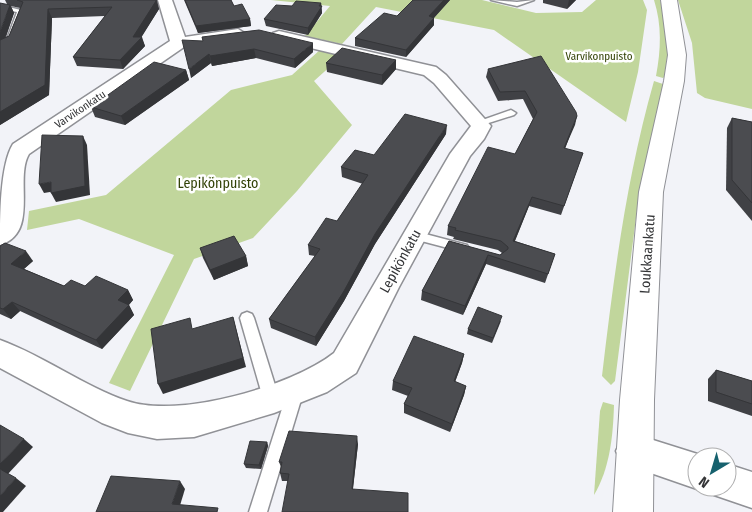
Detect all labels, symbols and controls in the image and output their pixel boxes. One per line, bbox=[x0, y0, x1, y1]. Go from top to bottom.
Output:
park label: Varvikonpuisto bbox=[566, 50, 633, 63]
street label: Varvikonkatu bbox=[52, 88, 108, 131]
park label: Lepikönpuisto bbox=[178, 175, 258, 192]
street label: Loukkaankatu bbox=[636, 214, 659, 294]
street label: Lepikönkatu bbox=[376, 227, 425, 296]
north arrow bbox=[687, 447, 737, 497]
text: N bbox=[696, 473, 713, 491]

